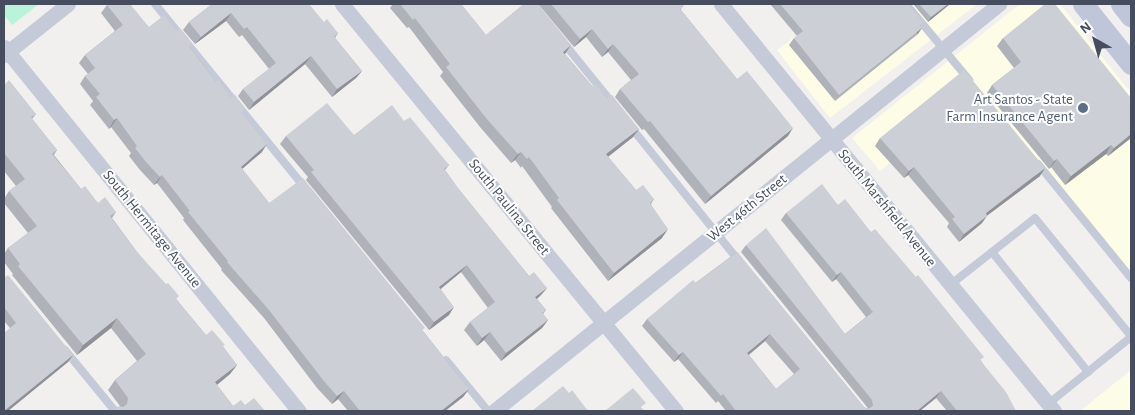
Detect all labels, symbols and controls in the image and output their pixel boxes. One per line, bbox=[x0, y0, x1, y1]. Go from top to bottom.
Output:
north arrow bbox=[1070, 15, 1120, 65]
text: N bbox=[1078, 20, 1094, 37]
place label: Art Santos - State Farm Insurance Agent bbox=[946, 90, 1073, 125]
marker: Art Santos - State Farm Insurance Agent bbox=[1077, 102, 1089, 114]
street label: South Marshfield Avenue bbox=[834, 145, 940, 271]
street label: South Paulina Street bbox=[465, 155, 553, 259]
street label: South Hermitage Avenue bbox=[99, 166, 205, 292]
street label: West 46th Street bbox=[704, 170, 790, 246]

